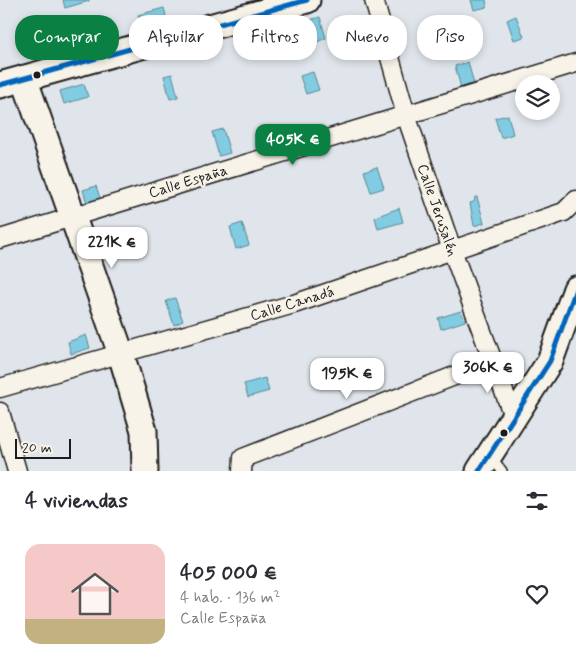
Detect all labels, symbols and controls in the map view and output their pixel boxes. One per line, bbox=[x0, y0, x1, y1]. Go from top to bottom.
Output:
chip: Comprar bbox=[15, 15, 119, 60]
chip: Alquilar bbox=[129, 15, 223, 60]
chip: Filtros bbox=[233, 15, 317, 60]
chip: Nuevo bbox=[327, 15, 407, 60]
chip: Piso bbox=[417, 15, 483, 60]
unlabelled marker bbox=[32, 70, 42, 80]
map controls bbox=[515, 75, 560, 120]
button: layers bbox=[515, 75, 560, 120]
pin: 405K € bbox=[252, 124, 334, 166]
text: 405K € bbox=[266, 129, 320, 150]
street label: Calle España bbox=[146, 160, 230, 203]
street label: Calle Jerusalén bbox=[412, 161, 462, 259]
pin: 221K € bbox=[71, 226, 153, 269]
text: 221K € bbox=[88, 232, 136, 253]
street label: Calle Canadá bbox=[248, 282, 337, 326]
pin: 306K € bbox=[447, 352, 529, 394]
text: 306K € bbox=[463, 357, 513, 378]
pin: 195K € bbox=[306, 358, 388, 400]
text: 195K € bbox=[321, 363, 373, 384]
unlabelled marker bbox=[499, 428, 509, 438]
scale bar bbox=[15, 436, 71, 459]
text: 20 m bbox=[22, 439, 52, 457]
text: 4 viviendas bbox=[25, 487, 128, 515]
icon: filters bbox=[523, 487, 551, 515]
text: 405 000 € bbox=[180, 559, 277, 587]
icon: home bbox=[65, 564, 125, 624]
icon: heart bbox=[523, 580, 551, 608]
text: 4 hab. · 136 m² bbox=[180, 587, 280, 608]
text: Calle España bbox=[180, 608, 267, 629]

